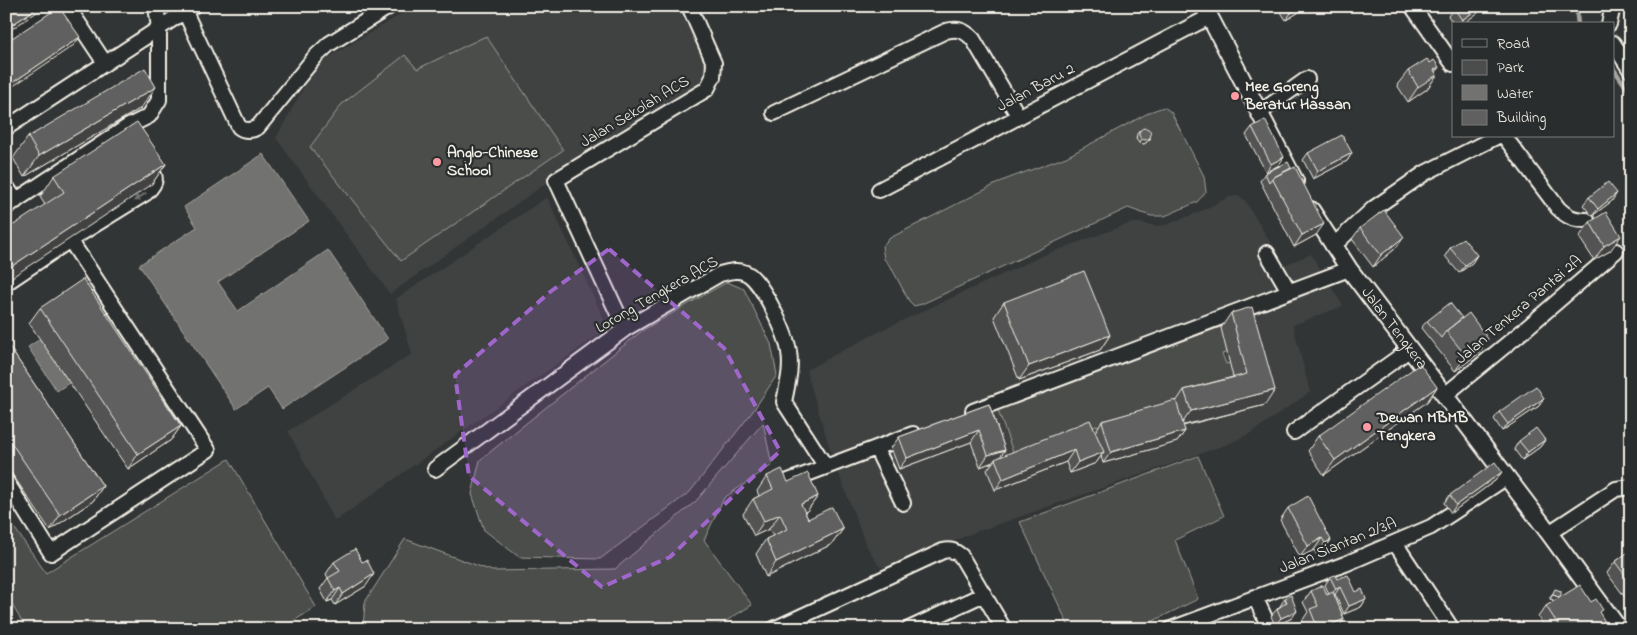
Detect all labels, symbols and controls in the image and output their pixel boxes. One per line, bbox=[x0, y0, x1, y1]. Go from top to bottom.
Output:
legend bbox=[1452, 22, 1614, 138]
text: Road bbox=[1497, 33, 1530, 55]
street label: Jalan Baru 2 bbox=[993, 57, 1079, 119]
text: Park bbox=[1497, 57, 1525, 79]
street label: Jalan Sekolah ACS bbox=[576, 70, 694, 154]
place label: Mee Goreng Beratur Hassan bbox=[1244, 75, 1351, 117]
text: Water bbox=[1497, 83, 1533, 105]
marker: Mee Goreng Beratur Hassan bbox=[1229, 90, 1241, 102]
text: Building bbox=[1496, 107, 1546, 130]
place label: Anglo-Chinese School bbox=[447, 141, 539, 183]
marker: Anglo-Chinese School bbox=[431, 156, 443, 168]
one-way arrow bbox=[133, 192, 147, 201]
street label: Lorong Tengkera ACS bbox=[591, 250, 723, 340]
street label: Jalan Tenkera Pantai 2A bbox=[1450, 250, 1588, 370]
street label: Jalan Tengkera bbox=[1355, 282, 1433, 375]
place label: Dewan MBMB Tengkera bbox=[1376, 406, 1468, 449]
marker: Dewan MBMB Tengkera bbox=[1361, 421, 1373, 433]
street label: Jalan Siantan 2/3A bbox=[1276, 511, 1400, 580]

